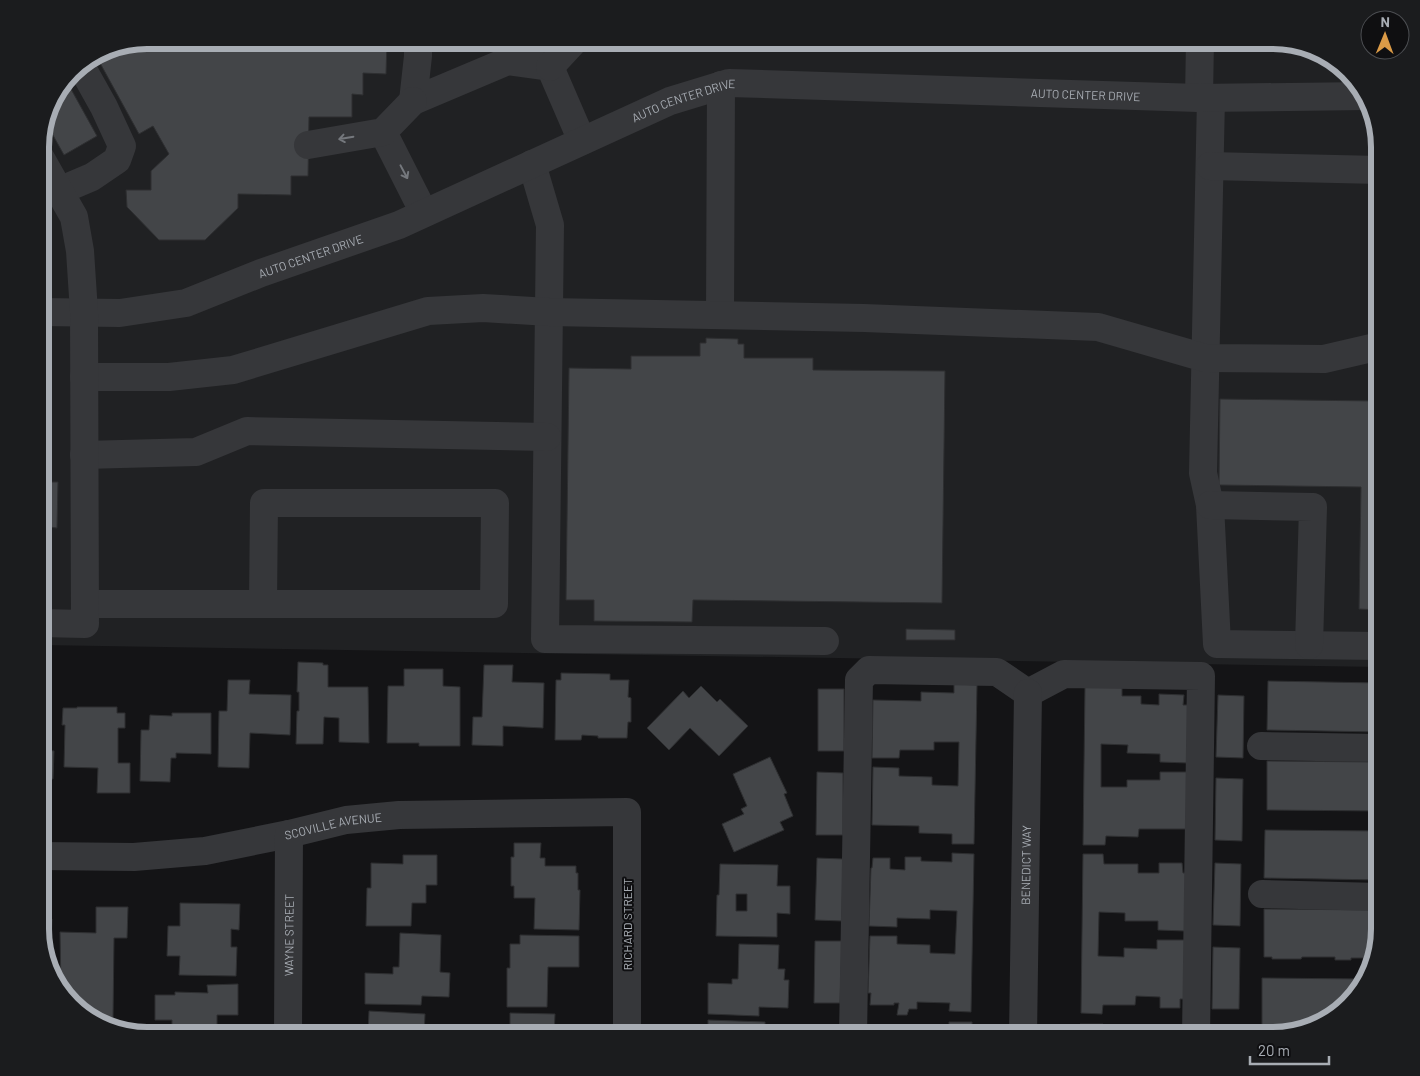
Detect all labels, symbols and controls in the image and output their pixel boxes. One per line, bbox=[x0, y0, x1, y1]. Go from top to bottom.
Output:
north arrow bbox=[1360, 10, 1410, 60]
text: N bbox=[1380, 13, 1390, 30]
street label: AUTO CENTER DRIVE bbox=[629, 76, 736, 125]
street label: AUTO CENTER DRIVE bbox=[1030, 86, 1141, 103]
one-way arrow bbox=[338, 134, 354, 144]
one-way arrow bbox=[400, 164, 409, 179]
street label: AUTO CENTER DRIVE bbox=[256, 231, 365, 280]
street label: SCOVILLE AVENUE bbox=[283, 810, 382, 842]
street label: BENEDICT WAY bbox=[1018, 825, 1033, 905]
street label: RICHARD STREET bbox=[620, 878, 634, 970]
street label: WAYNE STREET bbox=[281, 894, 296, 976]
scale bar bbox=[1250, 1034, 1329, 1066]
text: 20 m bbox=[1258, 1041, 1290, 1059]

